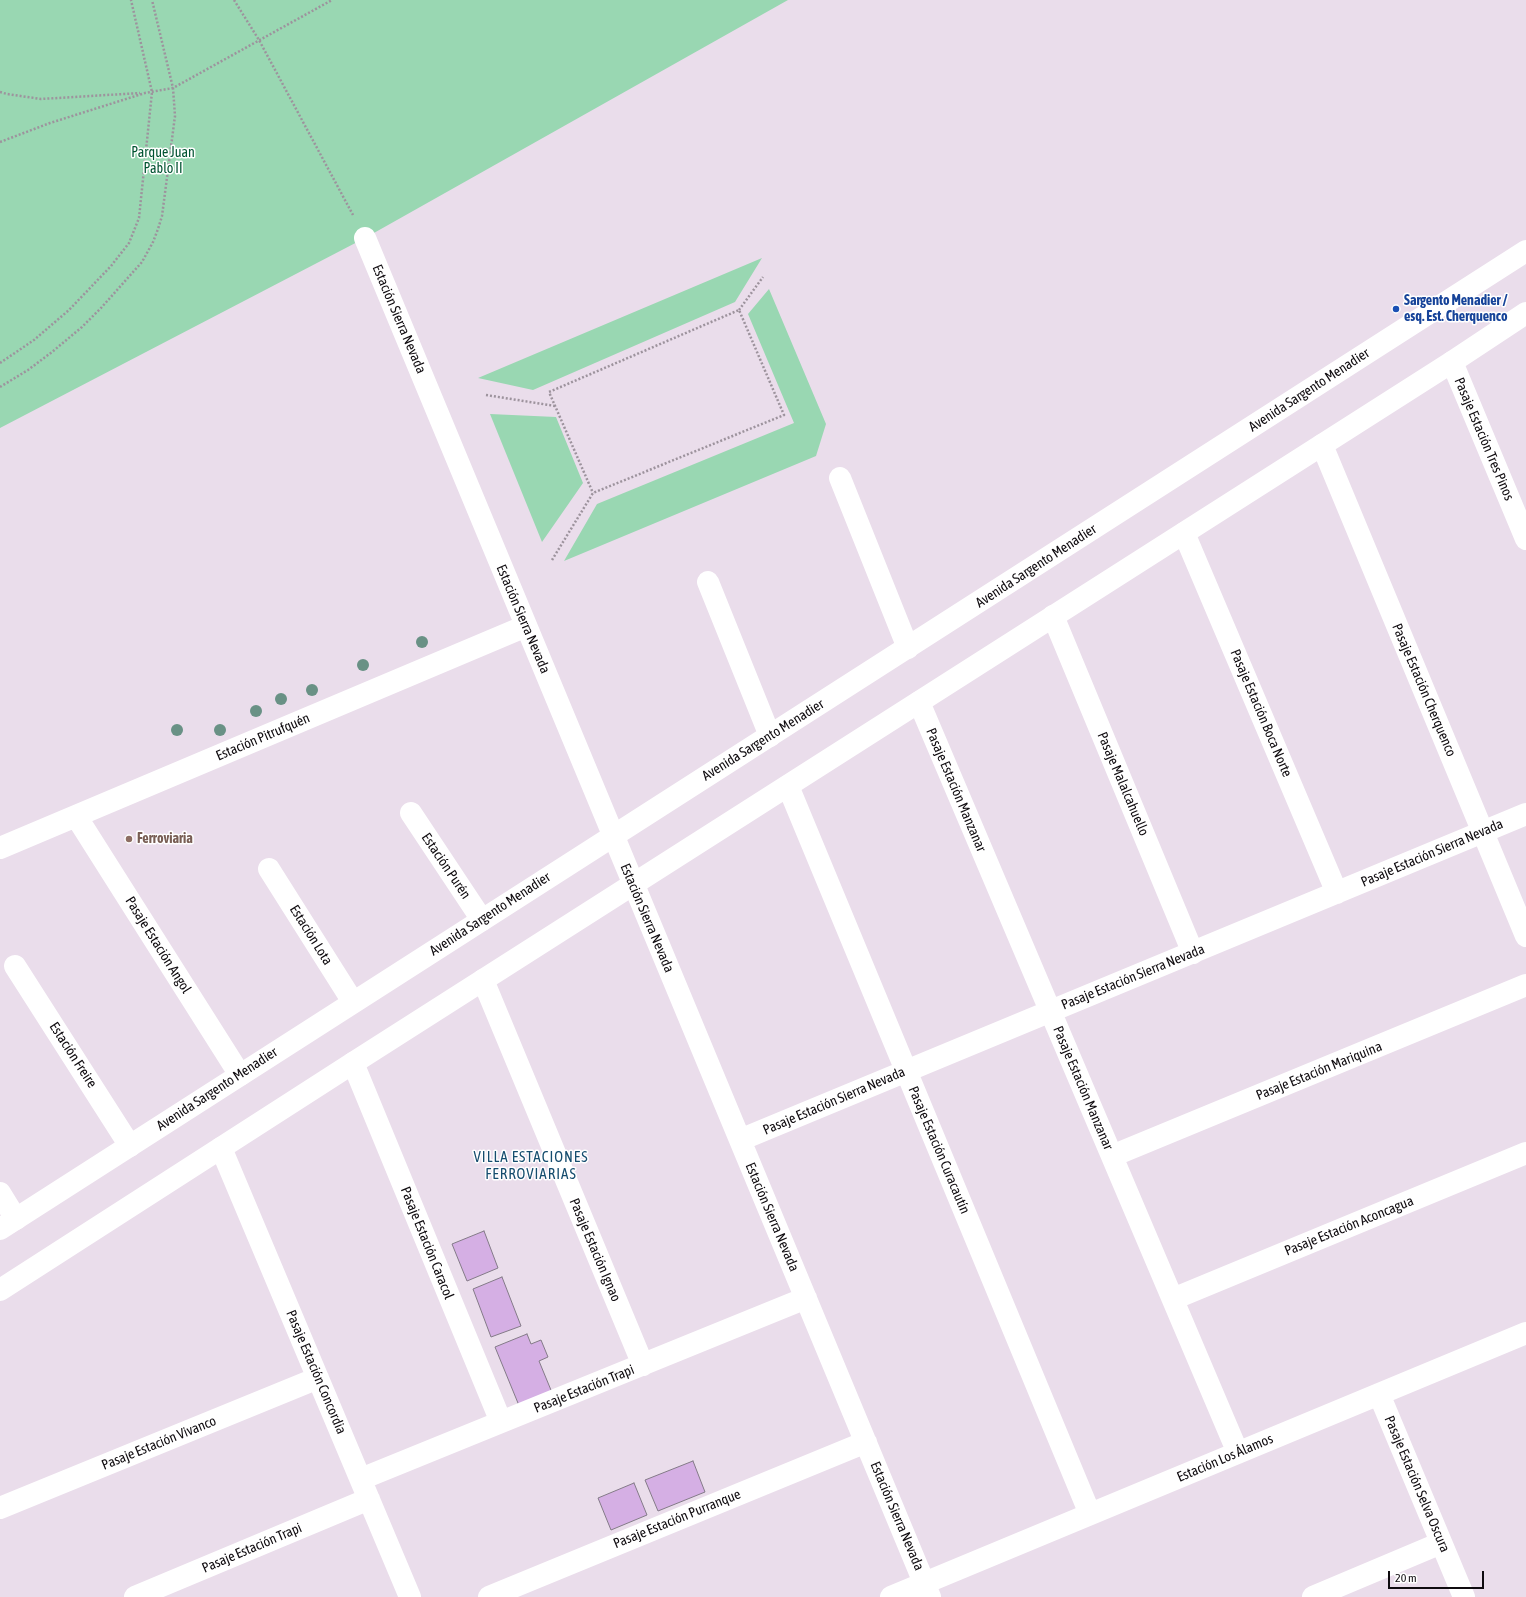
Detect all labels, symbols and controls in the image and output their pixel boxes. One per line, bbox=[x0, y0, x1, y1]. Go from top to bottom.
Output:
park label: Parque Juan Pablo II bbox=[131, 145, 195, 178]
street label: Estación Sierra Nevada bbox=[368, 262, 430, 376]
place label: Sargento Menadier / esq. Est. Cherquenco bbox=[1404, 293, 1508, 326]
marker: Sargento Menadier / esq. Est. Cherquenco bbox=[1391, 304, 1401, 314]
street label: Avenida Sargento Menadier bbox=[1245, 345, 1373, 435]
street label: Pasaje Estación Tres Pinos bbox=[1450, 375, 1518, 503]
street label: Avenida Sargento Menadier bbox=[972, 521, 1100, 611]
street label: Estación Sierra Nevada bbox=[492, 562, 554, 676]
street label: Pasaje Estación Cherquenco bbox=[1388, 621, 1460, 759]
street label: Pasaje Estación Boca Norte bbox=[1226, 647, 1296, 779]
street label: Avenida Sargento Menadier bbox=[699, 696, 827, 784]
street label: Estación Pitrufquén bbox=[214, 710, 312, 764]
street label: Pasaje Estación Manzanar bbox=[922, 726, 990, 854]
street label: Pasaje Malalcahuello bbox=[1094, 730, 1152, 838]
street label: Pasaje Estación Sierra Nevada bbox=[1358, 815, 1506, 891]
street label: Estación Purén bbox=[418, 830, 474, 902]
place label: Ferroviaria bbox=[137, 831, 193, 847]
marker: Ferroviaria bbox=[124, 834, 134, 844]
street label: Estación Sierra Nevada bbox=[616, 861, 678, 975]
street label: Avenida Sargento Menadier bbox=[426, 869, 554, 959]
street label: Pasaje Estación Angol bbox=[122, 894, 194, 996]
street label: Estación Lota bbox=[286, 902, 336, 968]
street label: Pasaje Estación Sierra Nevada bbox=[1059, 941, 1207, 1013]
street label: Estación Freire bbox=[46, 1019, 100, 1091]
street label: Pasaje Estación Manzanar bbox=[1049, 1024, 1117, 1152]
street label: Pasaje Estación Mariquina bbox=[1254, 1038, 1384, 1104]
street label: Avenida Sargento Menadier bbox=[153, 1044, 281, 1134]
street label: Pasaje Estación Sierra Nevada bbox=[760, 1063, 908, 1139]
street label: Pasaje Estación Curacautín bbox=[904, 1084, 974, 1216]
district label: VILLA ESTACIONES FERROVIARIAS bbox=[473, 1148, 589, 1183]
street label: Estación Sierra Nevada bbox=[741, 1160, 803, 1274]
street label: Pasaje Estación Caracol bbox=[397, 1184, 457, 1302]
street label: Pasaje Estación Aconcagua bbox=[1282, 1192, 1416, 1260]
street label: Pasaje Estación Ignao bbox=[566, 1196, 624, 1304]
street label: Pasaje Estación Concordia bbox=[282, 1307, 350, 1437]
street label: Pasaje Estación Trapi bbox=[531, 1361, 637, 1417]
street label: Pasaje Estación Vivanco bbox=[99, 1412, 219, 1474]
street label: Pasaje Estación Selva Oscura bbox=[1381, 1413, 1453, 1555]
street label: Estación Los Álamos bbox=[1174, 1430, 1276, 1486]
street label: Estación Sierra Nevada bbox=[866, 1459, 928, 1573]
street label: Pasaje Estación Purranque bbox=[611, 1486, 743, 1552]
street label: Pasaje Estación Trapi bbox=[200, 1519, 304, 1577]
scale bar bbox=[1390, 1563, 1486, 1589]
text: 20 m bbox=[1395, 1571, 1417, 1585]

